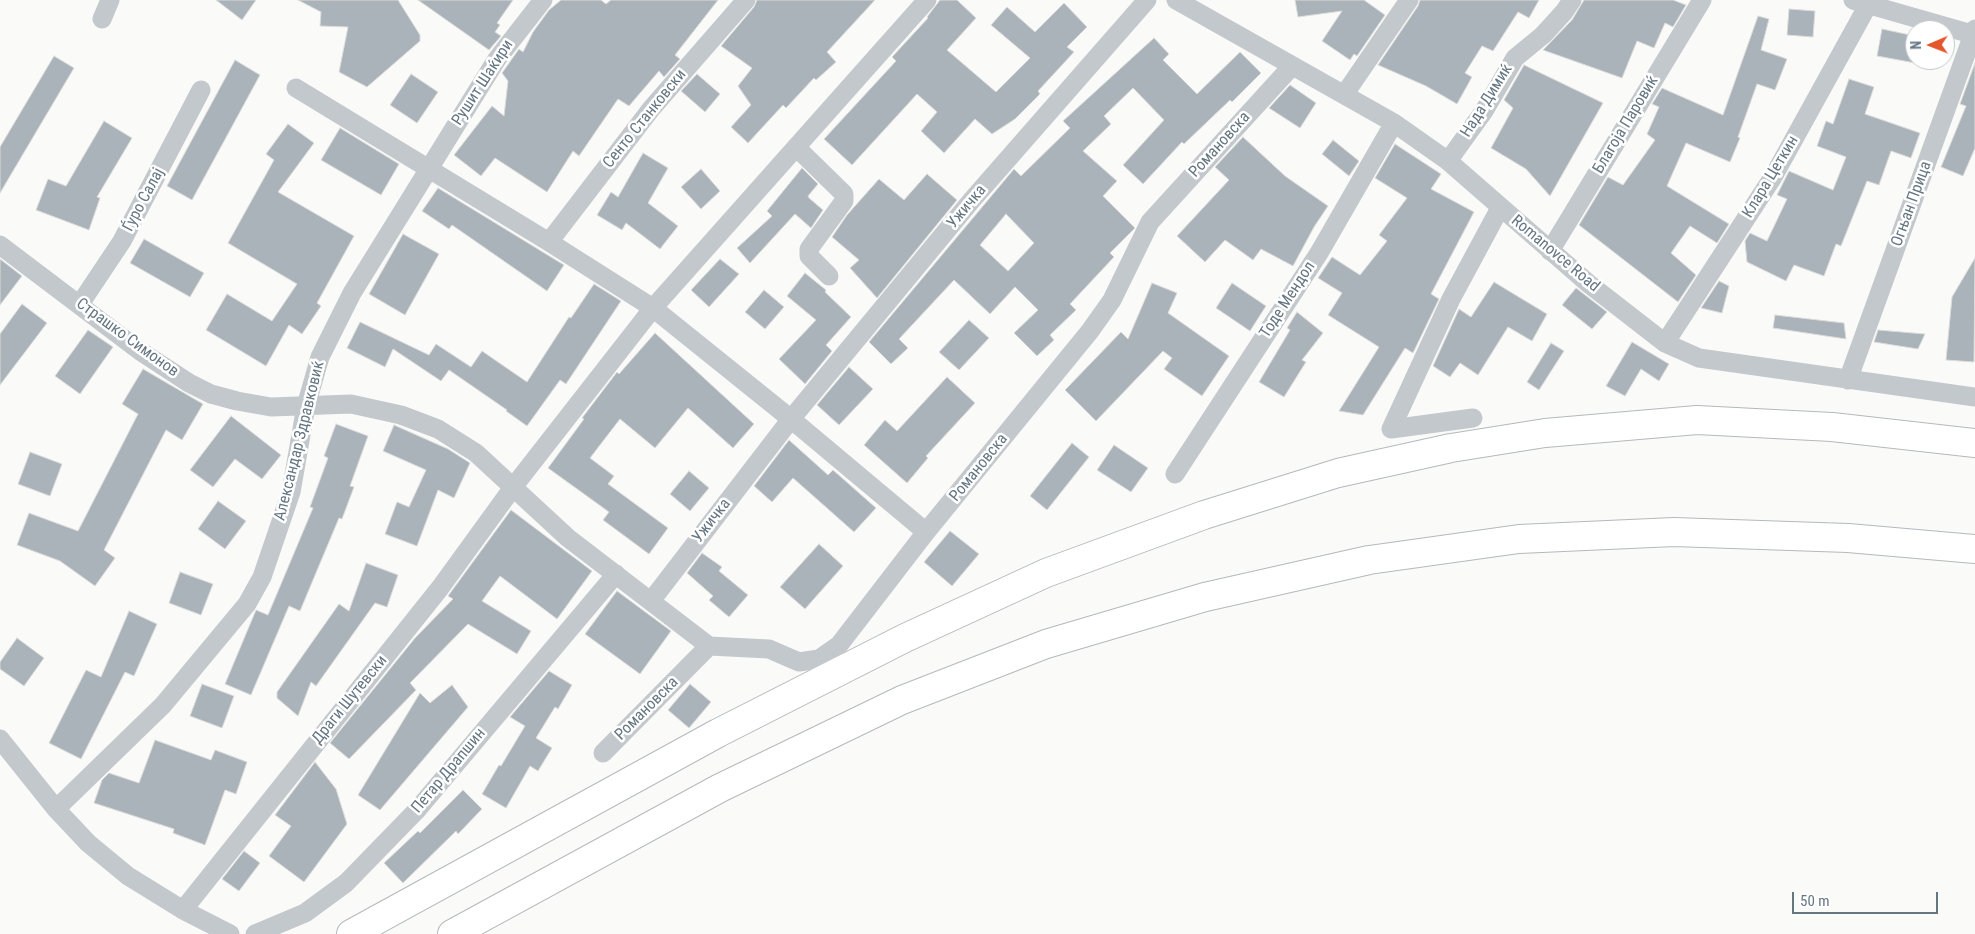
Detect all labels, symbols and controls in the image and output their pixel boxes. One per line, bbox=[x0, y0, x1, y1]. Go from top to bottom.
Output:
north arrow bbox=[1905, 20, 1955, 70]
street label: Рушит Шаќири bbox=[448, 37, 518, 129]
text: N bbox=[1908, 41, 1924, 50]
street label: Нада Димиќ bbox=[1457, 61, 1517, 141]
street label: Сенто Станковски bbox=[599, 66, 691, 172]
street label: Благоја Паровиќ bbox=[1589, 73, 1663, 177]
street label: Романовска bbox=[1186, 108, 1254, 182]
street label: Клара Цеткин bbox=[1739, 132, 1803, 222]
street label: Огњан Прица bbox=[1888, 159, 1936, 249]
street label: Ѓуро Салај bbox=[119, 165, 169, 235]
street label: Ужичка bbox=[943, 181, 991, 233]
street label: Romanovce Road bbox=[1507, 212, 1603, 296]
street label: Тоде Мендол bbox=[1256, 258, 1320, 342]
street label: Страшко Симонов bbox=[72, 294, 182, 382]
street label: Александар Здравковиќ bbox=[271, 359, 329, 523]
street label: Романовска bbox=[946, 430, 1012, 506]
street label: Ужичка bbox=[689, 495, 735, 547]
street label: Драги Шутевски bbox=[308, 652, 392, 748]
street label: Романовска bbox=[611, 673, 683, 745]
street label: Петар Драпшин bbox=[408, 725, 490, 817]
scale bar bbox=[1795, 882, 1941, 914]
text: 50 m bbox=[1800, 892, 1830, 910]

